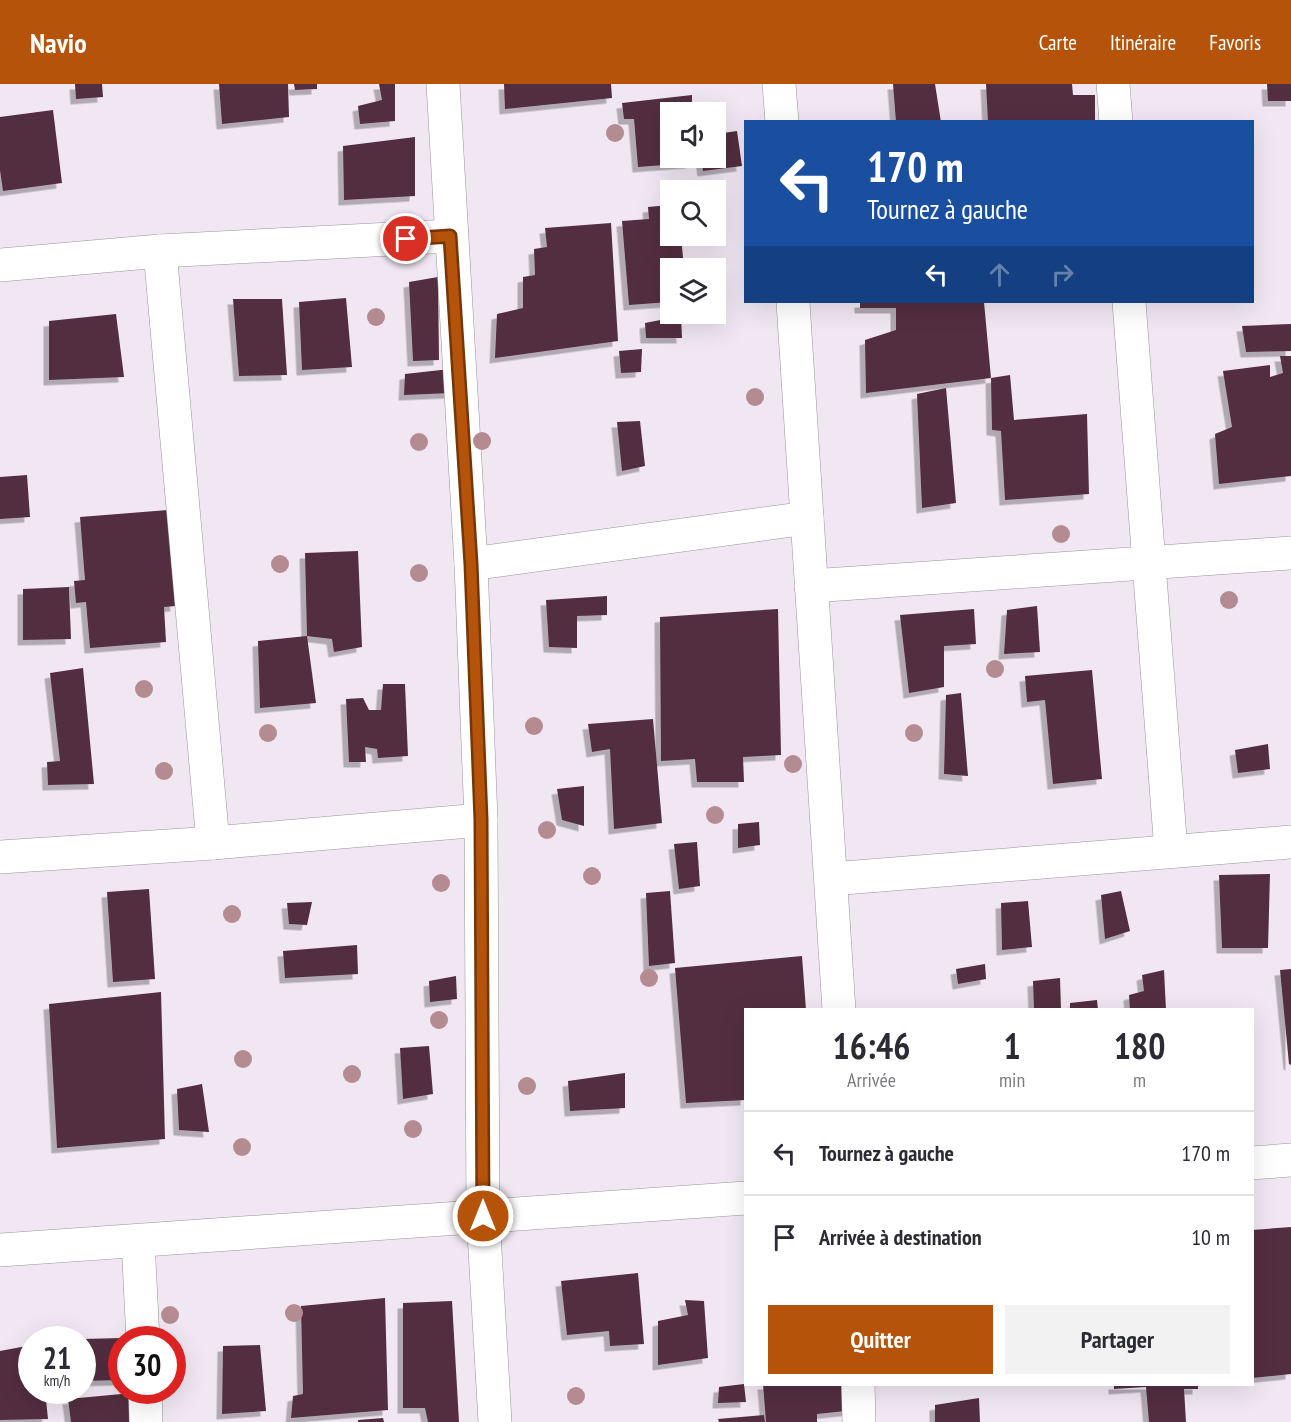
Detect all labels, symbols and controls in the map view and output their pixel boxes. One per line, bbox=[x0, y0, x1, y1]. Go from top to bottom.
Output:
text: Navio bbox=[30, 24, 87, 61]
text: Carte bbox=[1039, 29, 1077, 56]
text: Itinéraire bbox=[1110, 29, 1176, 56]
text: Favoris bbox=[1209, 29, 1261, 56]
map controls bbox=[660, 102, 726, 324]
button: sound bbox=[660, 102, 726, 168]
text: 170 m bbox=[867, 139, 964, 194]
icon: left bbox=[768, 144, 846, 222]
button: search bbox=[660, 180, 726, 246]
text: Tournez à gauche bbox=[867, 192, 1028, 226]
pin bbox=[380, 213, 431, 264]
icon: arrive bbox=[389, 222, 422, 255]
button: layers bbox=[660, 258, 726, 324]
icon: left bbox=[920, 258, 953, 291]
icon: ahead bbox=[983, 258, 1016, 291]
icon: right bbox=[1046, 258, 1079, 291]
text: 16:46 bbox=[833, 1022, 910, 1069]
text: 1 bbox=[1003, 1022, 1021, 1069]
text: 180 bbox=[1114, 1022, 1165, 1069]
text: Arrivée bbox=[847, 1067, 896, 1093]
text: min bbox=[999, 1067, 1025, 1093]
text: m bbox=[1133, 1067, 1146, 1093]
icon: left bbox=[768, 1137, 801, 1170]
text: Tournez à gauche bbox=[819, 1139, 954, 1167]
text: 170 m bbox=[1181, 1139, 1230, 1167]
position arrow bbox=[451, 1184, 515, 1248]
icon: arrive bbox=[768, 1221, 801, 1254]
text: Arrivée à destination bbox=[819, 1223, 982, 1251]
text: 10 m bbox=[1191, 1223, 1230, 1251]
button: Quitter bbox=[768, 1305, 993, 1374]
button: Partager bbox=[1005, 1305, 1230, 1374]
speed limit sign: 30 bbox=[108, 1326, 186, 1404]
text: 21 bbox=[43, 1338, 71, 1377]
text: km/h bbox=[44, 1371, 70, 1390]

